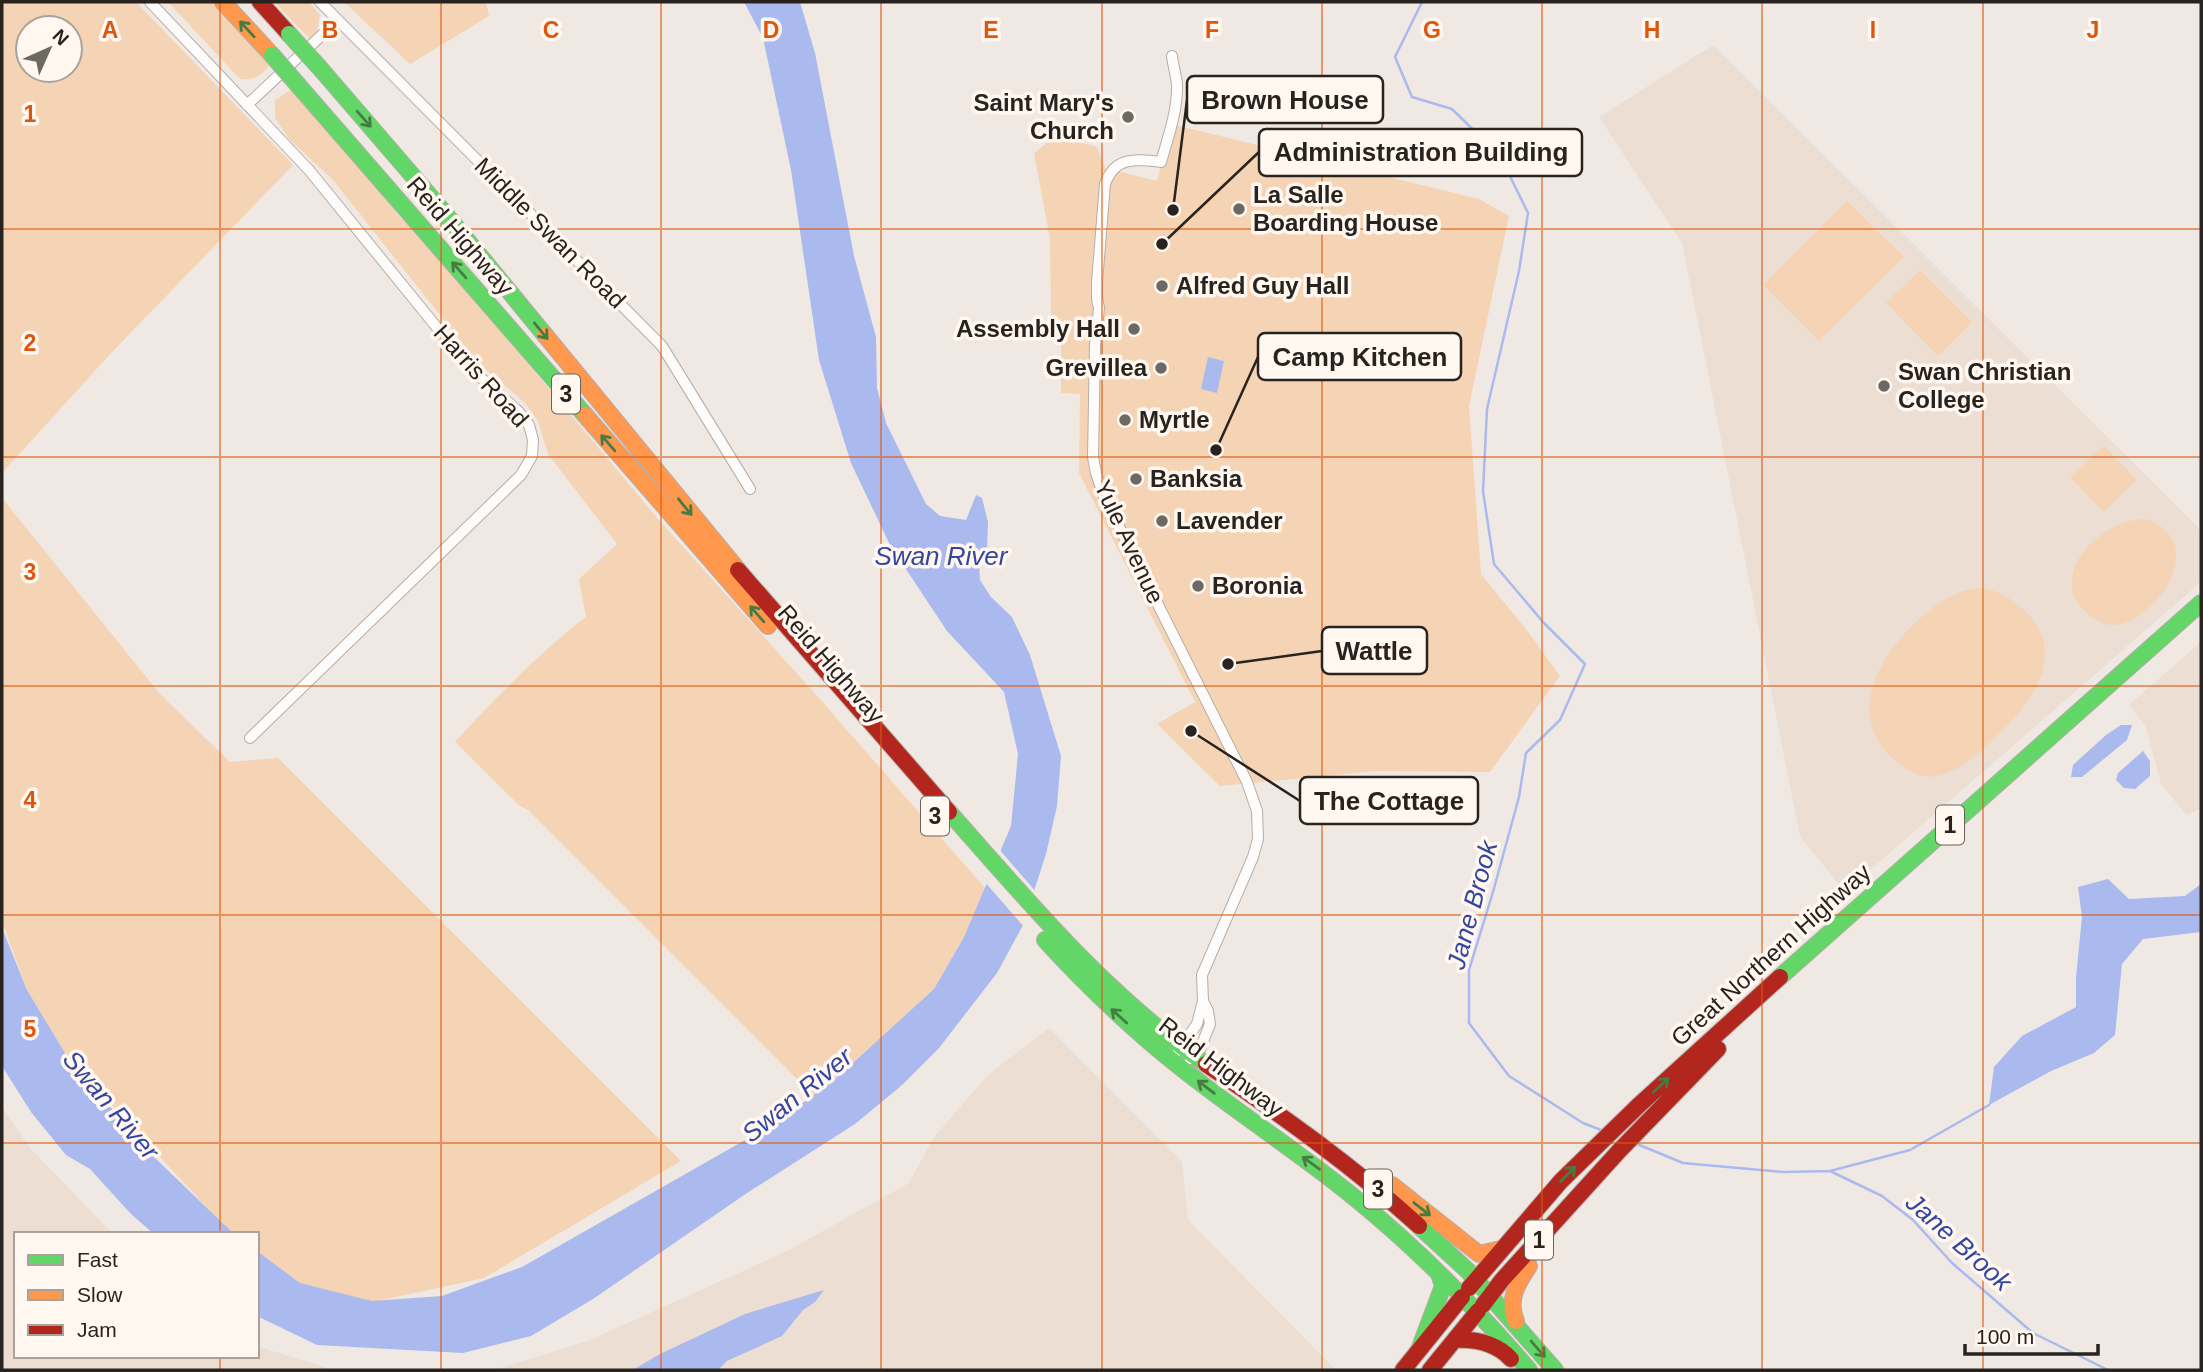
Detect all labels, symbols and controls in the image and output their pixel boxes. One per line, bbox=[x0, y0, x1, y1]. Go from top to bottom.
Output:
north arrow bbox=[14, 14, 84, 84]
text: A bbox=[102, 17, 118, 43]
text: B bbox=[322, 17, 338, 43]
text: C bbox=[543, 17, 559, 43]
text: D bbox=[763, 17, 779, 43]
text: E bbox=[983, 17, 999, 43]
text: F bbox=[1205, 17, 1219, 43]
text: G bbox=[1423, 17, 1441, 43]
text: H bbox=[1644, 17, 1660, 43]
text: I bbox=[1870, 17, 1876, 43]
text: J bbox=[2087, 17, 2099, 43]
one-way arrow bbox=[239, 21, 256, 38]
text: N bbox=[48, 25, 73, 50]
callout: Brown House bbox=[1187, 76, 1383, 123]
text: Brown House bbox=[1201, 85, 1369, 115]
place label: Saint Mary's Church bbox=[974, 89, 1114, 144]
text: 1 bbox=[24, 101, 37, 127]
one-way arrow bbox=[356, 109, 372, 127]
marker: Saint Mary's Church bbox=[1120, 109, 1136, 125]
callout: Administration Building bbox=[1259, 129, 1582, 176]
text: Administration Building bbox=[1274, 137, 1568, 167]
street label: Middle Swan Road bbox=[470, 152, 631, 313]
street label: Reid Highway bbox=[402, 171, 519, 300]
place label: La Salle Boarding House bbox=[1253, 181, 1438, 236]
marker: La Salle Boarding House bbox=[1231, 201, 1247, 217]
one-way arrow bbox=[452, 261, 468, 279]
place label: Alfred Guy Hall bbox=[1176, 272, 1349, 299]
marker: Alfred Guy Hall bbox=[1154, 278, 1170, 294]
place label: Assembly Hall bbox=[956, 315, 1120, 342]
street label: Harris Road bbox=[428, 319, 534, 432]
one-way arrow bbox=[533, 321, 549, 339]
marker: Assembly Hall bbox=[1126, 321, 1142, 337]
text: 2 bbox=[24, 330, 36, 356]
callout: Camp Kitchen bbox=[1258, 333, 1461, 380]
text: Camp Kitchen bbox=[1273, 342, 1447, 372]
place label: Grevillea bbox=[1046, 354, 1148, 381]
place label: Swan Christian College bbox=[1898, 358, 2071, 413]
marker: Grevillea bbox=[1153, 360, 1169, 376]
road number: 3 bbox=[552, 374, 580, 414]
marker: Swan Christian College bbox=[1876, 378, 1892, 394]
place label: Myrtle bbox=[1139, 406, 1210, 433]
marker: Myrtle bbox=[1117, 412, 1133, 428]
one-way arrow bbox=[600, 434, 616, 452]
place label: Banksia bbox=[1150, 465, 1243, 492]
marker: Banksia bbox=[1128, 471, 1144, 487]
street label: Yule Avenue bbox=[1089, 476, 1170, 608]
one-way arrow bbox=[677, 498, 693, 516]
place label: Lavender bbox=[1176, 507, 1283, 534]
marker: Lavender bbox=[1154, 513, 1170, 529]
water label: Swan River bbox=[875, 541, 1009, 571]
text: 3 bbox=[24, 559, 36, 585]
place label: Boronia bbox=[1212, 572, 1303, 599]
marker: Boronia bbox=[1190, 578, 1206, 594]
street label: Reid Highway bbox=[773, 599, 890, 728]
one-way arrow bbox=[749, 605, 765, 623]
callout: Wattle bbox=[1322, 627, 1427, 674]
text: Wattle bbox=[1335, 636, 1413, 666]
callout: The Cottage bbox=[1300, 777, 1478, 824]
text: The Cottage bbox=[1314, 786, 1464, 816]
text: 4 bbox=[24, 787, 37, 813]
road number: 3 bbox=[921, 796, 949, 836]
road number: 1 bbox=[1936, 806, 1964, 845]
water label: Jane Brook bbox=[1440, 836, 1504, 973]
street label: Great Northern Highway bbox=[1665, 858, 1876, 1051]
one-way arrow bbox=[1111, 1007, 1128, 1024]
street label: Reid Highway bbox=[1154, 1011, 1289, 1122]
text: 5 bbox=[24, 1016, 37, 1042]
water label: Swan River bbox=[736, 1041, 859, 1148]
water label: Swan River bbox=[57, 1044, 166, 1167]
one-way arrow bbox=[1652, 1076, 1669, 1093]
one-way arrow bbox=[1197, 1080, 1216, 1095]
one-way arrow bbox=[1302, 1156, 1321, 1170]
one-way arrow bbox=[1559, 1165, 1576, 1182]
road number: 3 bbox=[1364, 1170, 1392, 1208]
water label: Jane Brook bbox=[1899, 1186, 2019, 1298]
one-way arrow bbox=[1413, 1202, 1431, 1217]
road number: 1 bbox=[1525, 1220, 1553, 1260]
legend bbox=[14, 1232, 259, 1358]
text: Fast bbox=[77, 1248, 118, 1271]
text: Slow bbox=[77, 1283, 123, 1306]
scale bar bbox=[1965, 1312, 2098, 1356]
text: Jam bbox=[77, 1318, 117, 1341]
text: 100 m bbox=[1976, 1325, 2034, 1348]
one-way arrow bbox=[1530, 1339, 1546, 1357]

